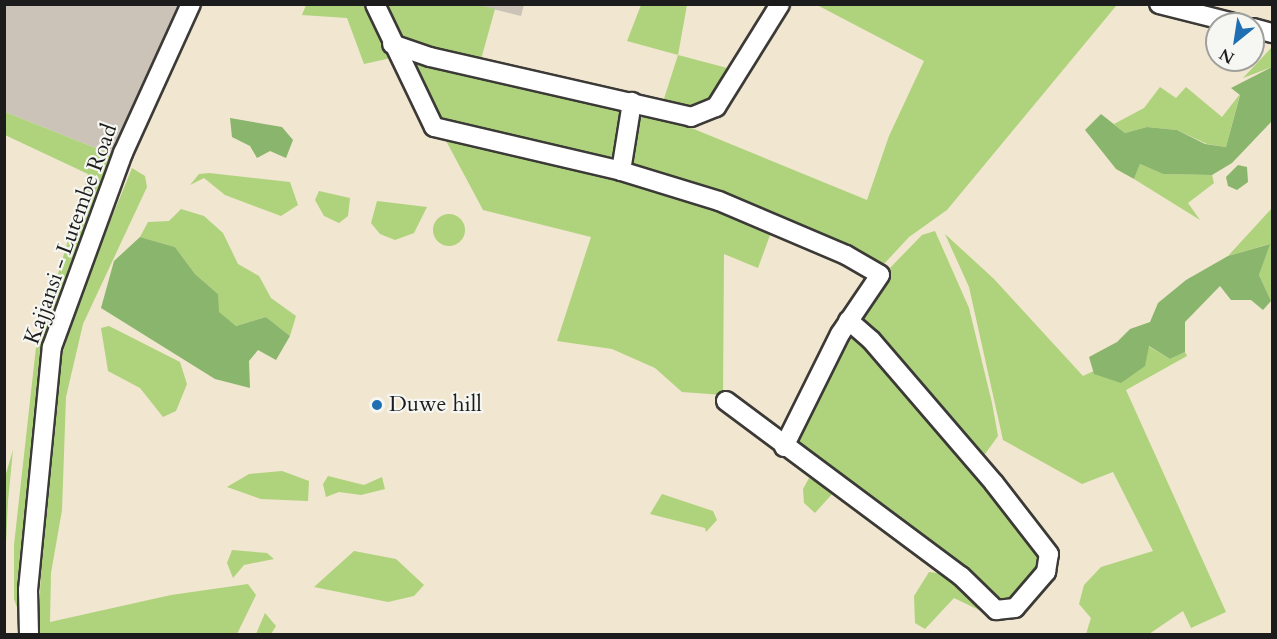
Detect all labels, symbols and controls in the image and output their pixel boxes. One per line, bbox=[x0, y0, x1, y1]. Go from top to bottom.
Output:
north arrow bbox=[1205, 12, 1265, 72]
text: N bbox=[1215, 43, 1239, 69]
street label: Kajjansi - Lutembe Road bbox=[19, 120, 123, 348]
place label: Duwe hill bbox=[389, 392, 482, 418]
marker: Duwe hill bbox=[370, 398, 384, 412]

